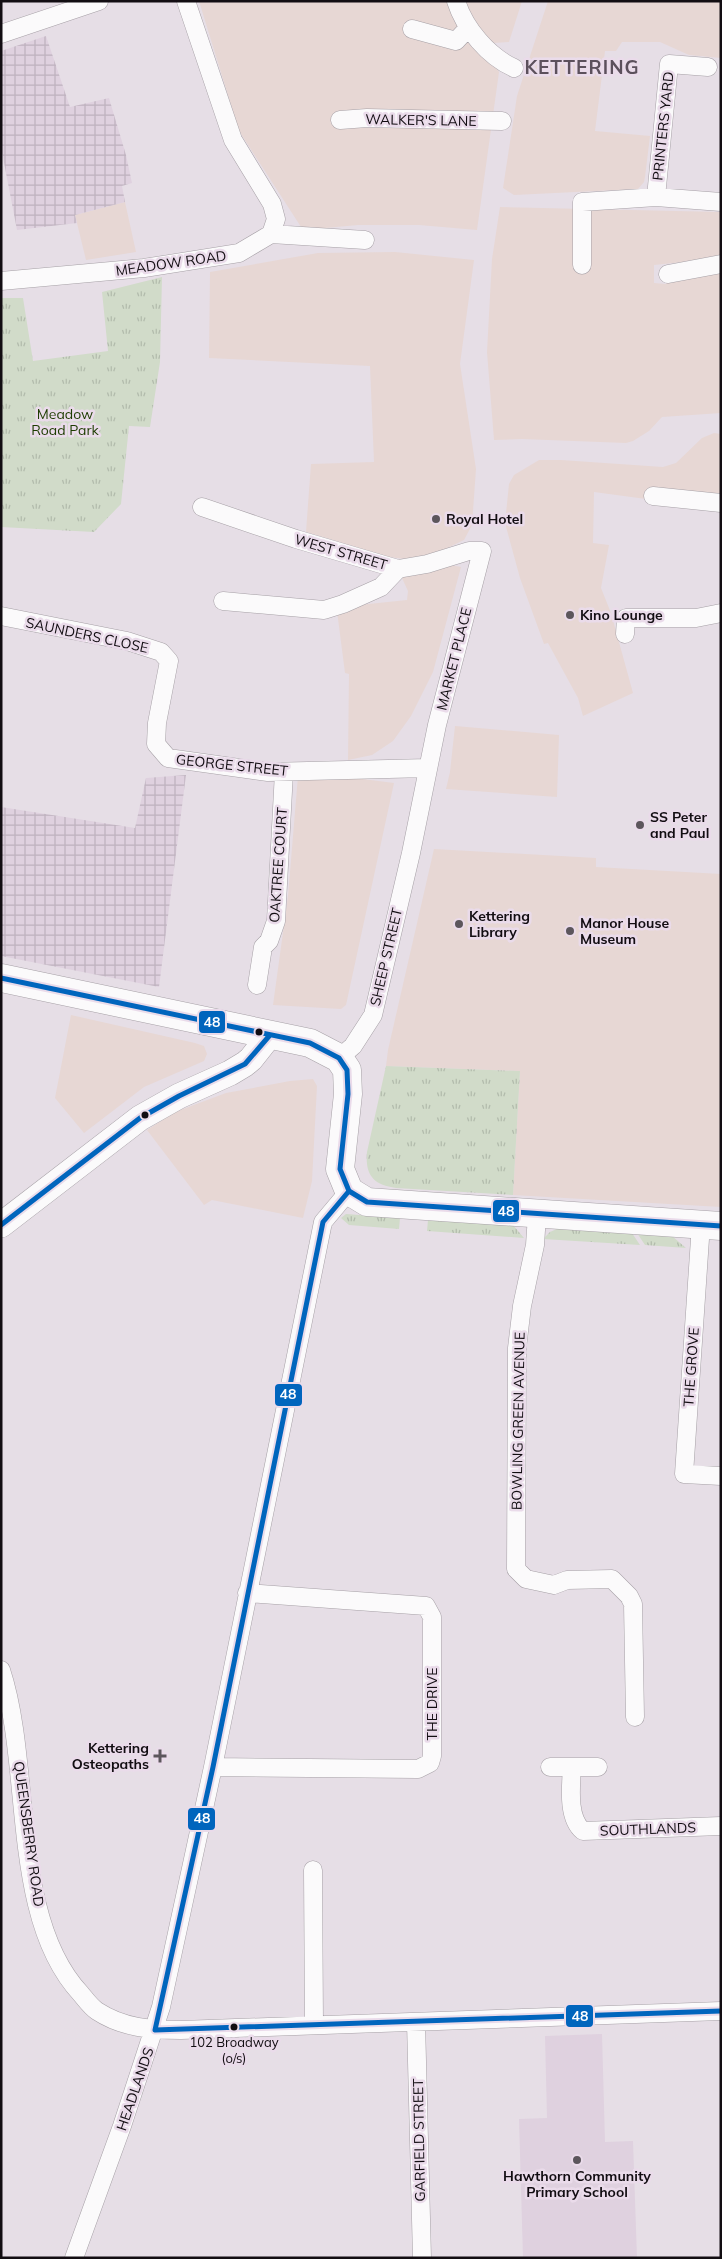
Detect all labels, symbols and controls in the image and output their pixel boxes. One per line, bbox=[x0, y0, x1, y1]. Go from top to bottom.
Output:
district label: KETTERING bbox=[524, 55, 640, 79]
street label: PRINTERS YARD bbox=[648, 71, 678, 181]
street label: WALKER'S LANE bbox=[365, 110, 477, 130]
street label: MEADOW ROAD bbox=[114, 246, 228, 280]
park label: Meadow Road Park bbox=[31, 405, 100, 439]
place label: Royal Hotel bbox=[446, 510, 523, 528]
marker: Royal Hotel bbox=[430, 513, 442, 525]
street label: WEST STREET bbox=[293, 530, 390, 574]
street label: MARKET PLACE bbox=[433, 606, 475, 712]
place label: Kino Lounge bbox=[580, 606, 663, 624]
marker: Kino Lounge bbox=[564, 609, 576, 621]
street label: SAUNDERS CLOSE bbox=[24, 613, 150, 657]
street label: GEORGE STREET bbox=[175, 750, 289, 780]
street label: OAKTREE COURT bbox=[265, 806, 291, 923]
place label: SS Peter and Paul bbox=[650, 808, 709, 842]
marker: SS Peter and Paul bbox=[634, 819, 646, 831]
street label: SHEEP STREET bbox=[366, 906, 406, 1008]
place label: Kettering Library bbox=[469, 907, 530, 941]
place label: Manor House Museum bbox=[580, 914, 669, 948]
marker: Kettering Library bbox=[453, 918, 465, 930]
marker: Manor House Museum bbox=[564, 925, 576, 937]
line badge: 48 bbox=[198, 1010, 226, 1034]
text: 48 bbox=[204, 1013, 220, 1031]
unlabelled marker bbox=[254, 1027, 264, 1037]
unlabelled marker bbox=[140, 1110, 150, 1120]
line badge: 48 bbox=[492, 1199, 520, 1223]
text: 48 bbox=[498, 1202, 514, 1220]
street label: THE GROVE bbox=[679, 1327, 703, 1407]
street label: BOWLING GREEN AVENUE bbox=[507, 1332, 529, 1510]
line badge: 48 bbox=[274, 1383, 303, 1407]
text: 48 bbox=[280, 1385, 296, 1403]
street label: THE DRIVE bbox=[423, 1668, 441, 1740]
place label: Kettering Osteopaths bbox=[72, 1739, 149, 1773]
marker: Kettering Osteopaths bbox=[153, 1749, 167, 1763]
street label: QUEENSBERRY ROAD bbox=[10, 1760, 48, 1908]
line badge: 48 bbox=[187, 1807, 216, 1831]
text: 48 bbox=[194, 1809, 210, 1827]
street label: SOUTHLANDS bbox=[600, 1818, 697, 1840]
line badge: 48 bbox=[565, 2004, 594, 2028]
text: 48 bbox=[572, 2007, 588, 2025]
marker: 102 Broadway (o/s) bbox=[229, 2022, 239, 2032]
place label: 102 Broadway (o/s) bbox=[189, 2034, 279, 2066]
street label: HEADLANDS bbox=[112, 2045, 158, 2133]
street label: GARFIELD STREET bbox=[409, 2078, 429, 2202]
marker: Hawthorn Community Primary School bbox=[571, 2154, 583, 2166]
place label: Hawthorn Community Primary School bbox=[503, 2167, 651, 2201]

